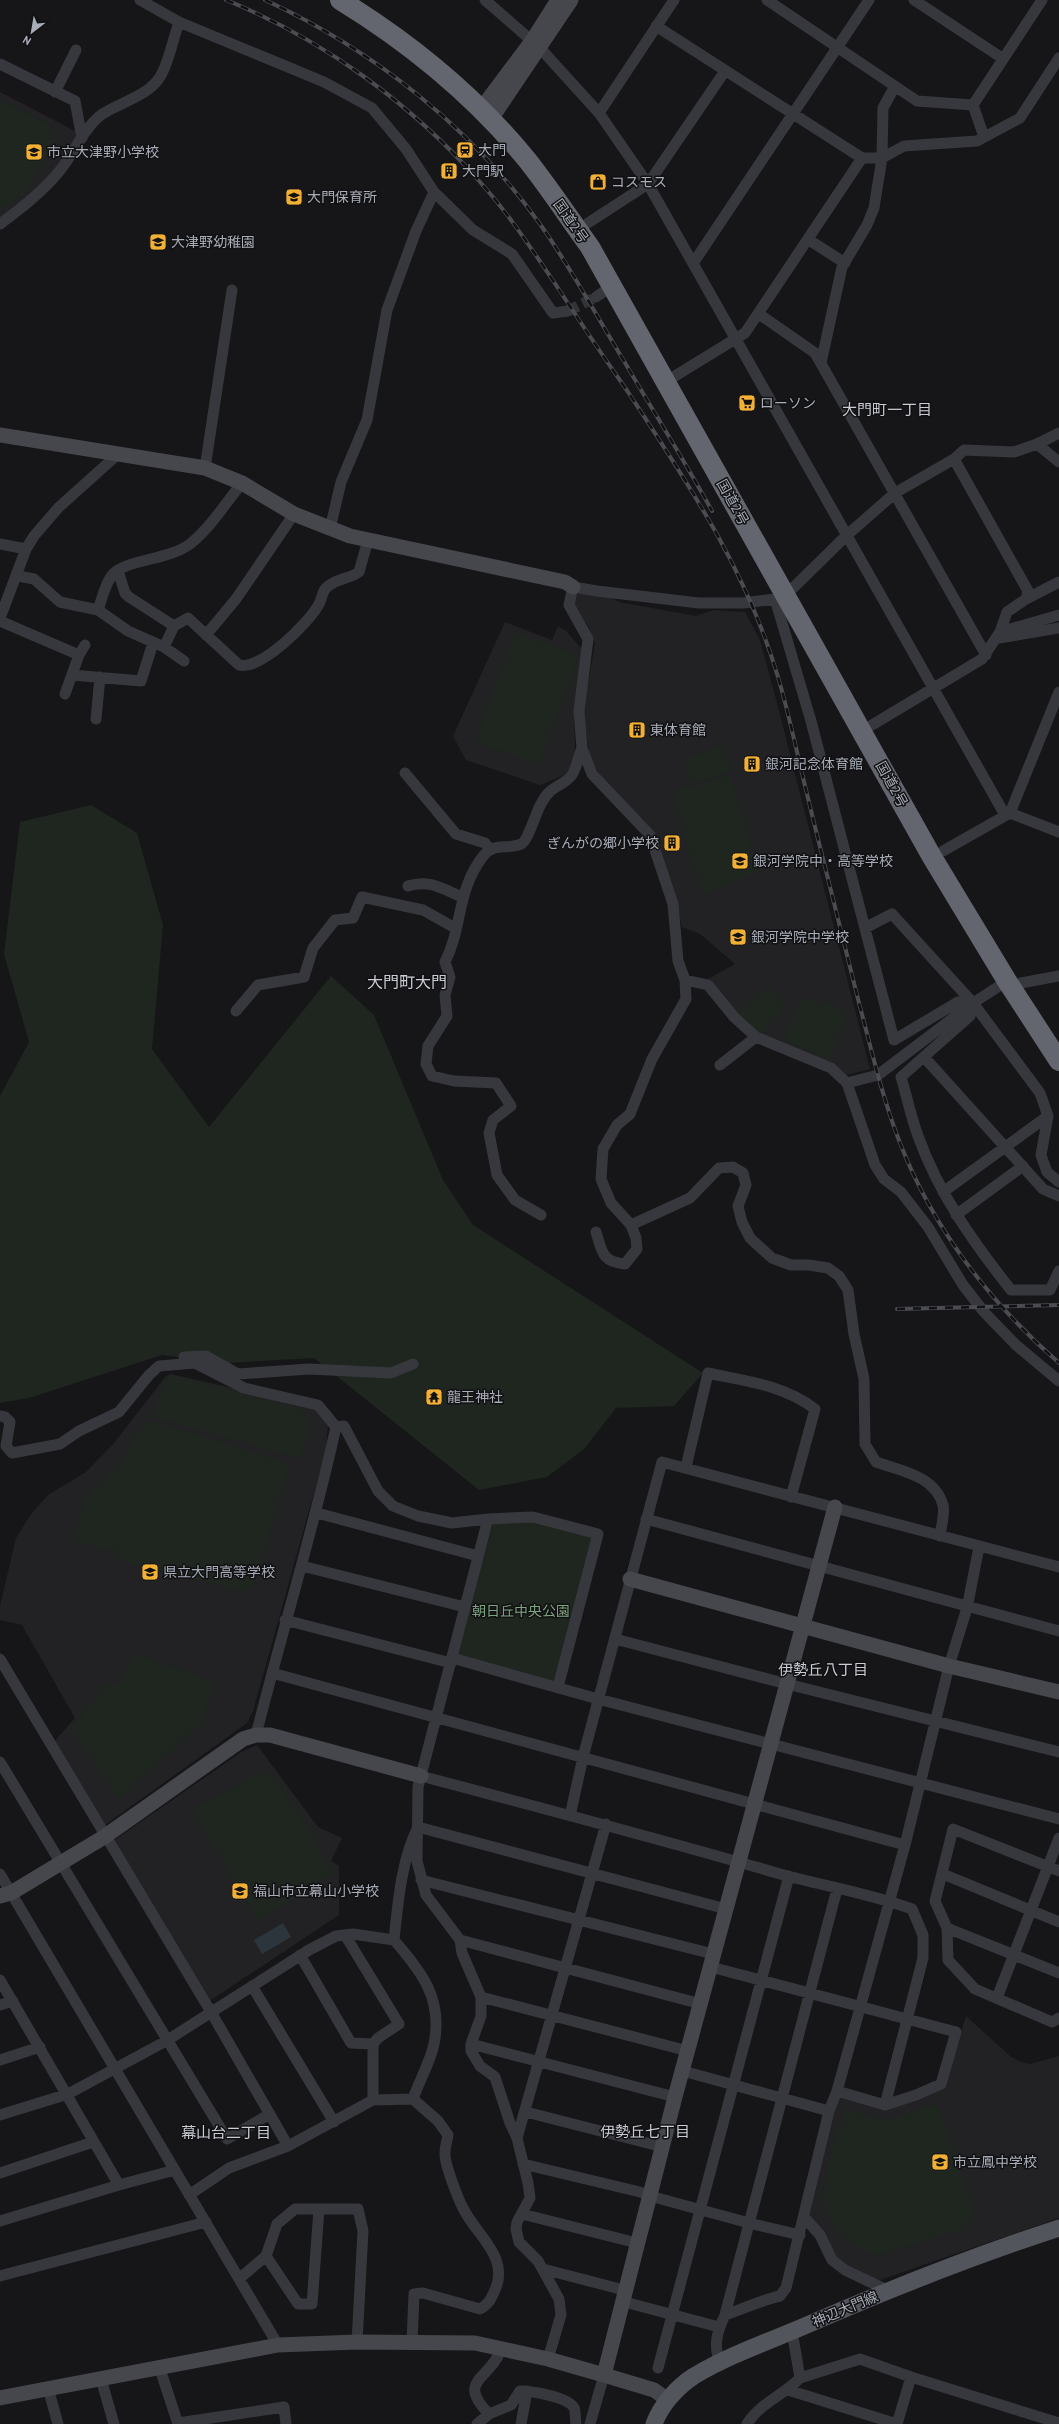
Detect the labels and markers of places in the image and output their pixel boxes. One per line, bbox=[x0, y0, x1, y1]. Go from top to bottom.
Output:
station icon: 大門 bbox=[455, 140, 475, 160]
place label: 大門 bbox=[478, 141, 506, 159]
school or university icon: 市立大津野小学校 bbox=[24, 142, 44, 162]
place label: 市立大津野小学校 bbox=[47, 143, 159, 161]
building icon: 大門駅 bbox=[439, 161, 459, 181]
place label: 大門駅 bbox=[462, 162, 504, 180]
shop icon: コスモス bbox=[588, 172, 608, 192]
place label: コスモス bbox=[611, 173, 667, 191]
school or university icon: 大門保育所 bbox=[284, 187, 304, 207]
place label: 大門保育所 bbox=[307, 188, 377, 206]
school or university icon: 大津野幼稚園 bbox=[148, 232, 168, 252]
place label: 大津野幼稚園 bbox=[171, 233, 255, 251]
supermarket icon: ローソン bbox=[737, 393, 757, 413]
place label: ローソン bbox=[760, 394, 816, 412]
building icon: 東体育館 bbox=[627, 720, 647, 740]
place label: 東体育館 bbox=[650, 721, 706, 739]
building icon: 銀河記念体育館 bbox=[742, 754, 762, 774]
place label: 銀河記念体育館 bbox=[765, 755, 863, 773]
building icon: ぎんがの郷小学校 bbox=[662, 833, 682, 853]
place label: ぎんがの郷小学校 bbox=[547, 834, 659, 852]
school or university icon: 銀河学院中・高等学校 bbox=[730, 851, 750, 871]
place label: 銀河学院中・高等学校 bbox=[753, 852, 893, 870]
school or university icon: 銀河学院中学校 bbox=[728, 927, 748, 947]
place label: 銀河学院中学校 bbox=[751, 928, 849, 946]
temple icon: 龍王神社 bbox=[424, 1387, 444, 1407]
place label: 龍王神社 bbox=[447, 1388, 503, 1406]
school or university icon: 県立大門高等学校 bbox=[140, 1562, 160, 1582]
place label: 県立大門高等学校 bbox=[163, 1563, 275, 1581]
school or university icon: 福山市立幕山小学校 bbox=[230, 1881, 250, 1901]
place label: 福山市立幕山小学校 bbox=[253, 1882, 379, 1900]
school or university icon: 市立鳳中学校 bbox=[930, 2152, 950, 2172]
place label: 市立鳳中学校 bbox=[953, 2153, 1037, 2171]

